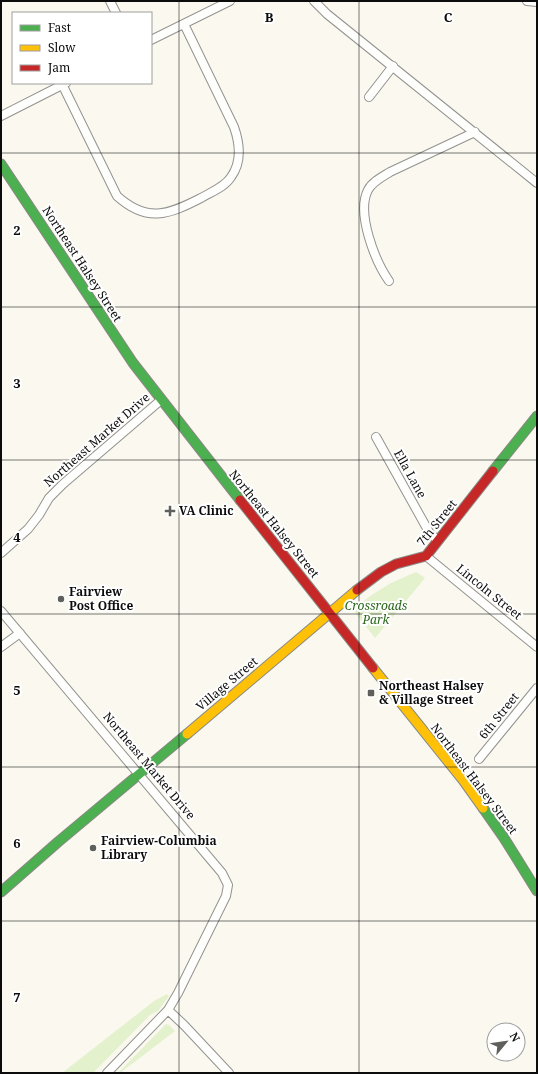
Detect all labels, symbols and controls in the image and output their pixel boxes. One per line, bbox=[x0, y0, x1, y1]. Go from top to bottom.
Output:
text: B bbox=[265, 8, 274, 26]
text: C bbox=[444, 8, 453, 26]
legend bbox=[12, 12, 152, 84]
text: Fast bbox=[48, 19, 71, 36]
text: Slow bbox=[48, 39, 76, 56]
text: Jam bbox=[47, 59, 70, 76]
street label: Northeast Halsey Street bbox=[39, 203, 126, 325]
text: 2 bbox=[13, 221, 21, 239]
text: 3 bbox=[13, 374, 21, 392]
street label: Northeast Market Drive bbox=[40, 389, 153, 490]
street label: Ella Lane bbox=[390, 446, 431, 501]
street label: Northeast Halsey Street bbox=[225, 466, 323, 581]
street label: 7th Street bbox=[413, 496, 461, 549]
place label: VA Clinic bbox=[179, 502, 234, 519]
marker: VA Clinic bbox=[164, 505, 176, 517]
text: 4 bbox=[13, 528, 21, 546]
street label: Lincoln Street bbox=[453, 560, 526, 623]
place label: Fairview Post Office bbox=[69, 583, 133, 614]
marker: Fairview Post Office bbox=[56, 594, 66, 604]
park label: Crossroads Park bbox=[345, 597, 408, 628]
street label: Village Street bbox=[192, 653, 261, 714]
place label: Northeast Halsey & Village Street bbox=[379, 677, 484, 708]
text: 5 bbox=[13, 681, 21, 699]
marker: Northeast Halsey & Village Street bbox=[366, 688, 376, 698]
street label: 6th Street bbox=[475, 689, 523, 742]
street label: Northeast Market Drive bbox=[99, 708, 199, 823]
street label: Northeast Halsey Street bbox=[427, 720, 522, 838]
place label: Fairview-Columbia Library bbox=[101, 832, 217, 863]
text: 6 bbox=[13, 834, 21, 852]
marker: Fairview-Columbia Library bbox=[88, 843, 98, 853]
text: 7 bbox=[13, 988, 21, 1006]
north arrow bbox=[486, 1022, 526, 1062]
text: N bbox=[507, 1029, 524, 1045]

